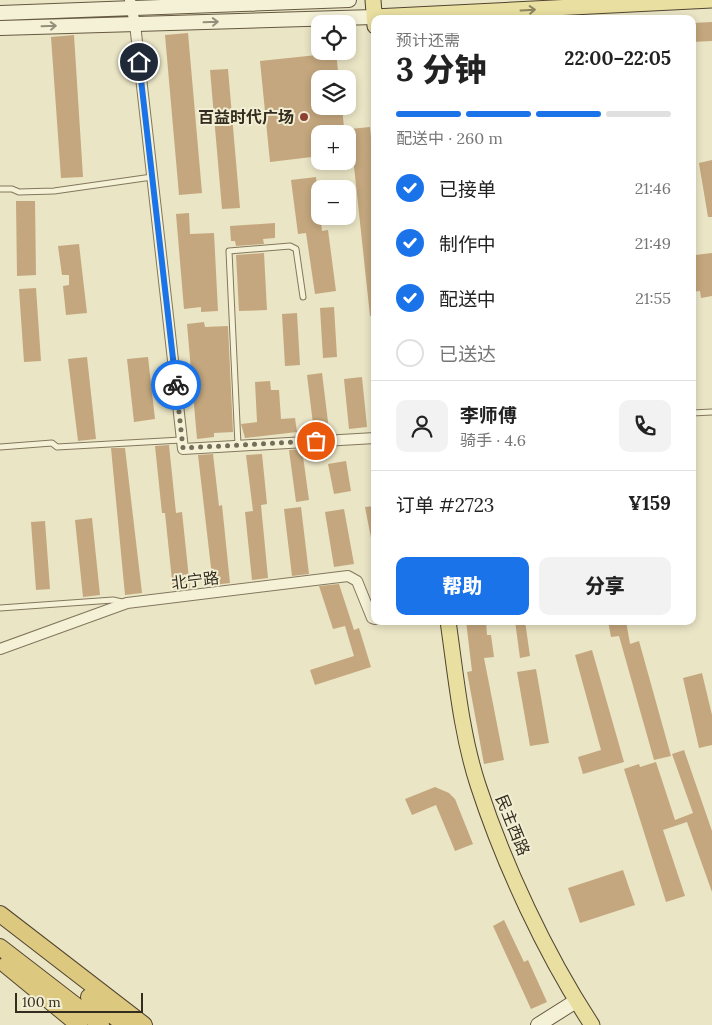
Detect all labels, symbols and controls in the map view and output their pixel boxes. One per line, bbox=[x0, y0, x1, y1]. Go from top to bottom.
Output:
one-way arrow bbox=[519, 5, 535, 14]
map controls bbox=[311, 15, 356, 225]
button: locate bbox=[311, 15, 356, 60]
one-way arrow bbox=[203, 17, 219, 26]
one-way arrow bbox=[40, 22, 56, 31]
text: 预计还需 bbox=[396, 30, 460, 50]
pin bbox=[118, 41, 160, 83]
text: 22:00–22:05 bbox=[564, 46, 671, 70]
icon: home bbox=[125, 48, 153, 76]
text: 3 分钟 bbox=[396, 49, 486, 90]
button: layers bbox=[311, 70, 356, 115]
place label: 百益时代广场 bbox=[198, 107, 294, 127]
marker: 百益时代广场 bbox=[298, 111, 310, 123]
button: + bbox=[311, 125, 356, 170]
text: 配送中 · 260 m bbox=[396, 128, 503, 148]
icon: check bbox=[396, 174, 424, 202]
text: 已接单 bbox=[439, 177, 496, 201]
text: 21:46 bbox=[635, 178, 671, 198]
button: − bbox=[311, 180, 356, 225]
icon: check bbox=[396, 229, 424, 257]
text: 制作中 bbox=[439, 232, 496, 256]
text: 21:49 bbox=[635, 233, 671, 253]
icon: check bbox=[396, 284, 424, 312]
text: 配送中 bbox=[439, 287, 496, 311]
text: 21:55 bbox=[635, 288, 671, 308]
text: 已送达 bbox=[439, 342, 496, 366]
courier bbox=[151, 360, 201, 410]
icon: bike bbox=[162, 371, 190, 399]
button: person bbox=[396, 400, 448, 452]
button: phone bbox=[619, 400, 671, 452]
text: 李师傅 bbox=[460, 403, 517, 427]
pin bbox=[295, 420, 337, 462]
icon: bag bbox=[302, 427, 330, 455]
text: 骑手 · 4.6 bbox=[460, 430, 526, 450]
text: ¥159 bbox=[628, 491, 671, 515]
text: 订单 #2723 bbox=[396, 493, 494, 517]
button: 帮助 bbox=[396, 557, 529, 615]
button: 分享 bbox=[539, 557, 671, 615]
street label: 北宁路 bbox=[170, 567, 220, 593]
street label: 民主西路 bbox=[492, 792, 534, 858]
scale bar bbox=[15, 990, 142, 1013]
text: 100 m bbox=[22, 993, 61, 1011]

